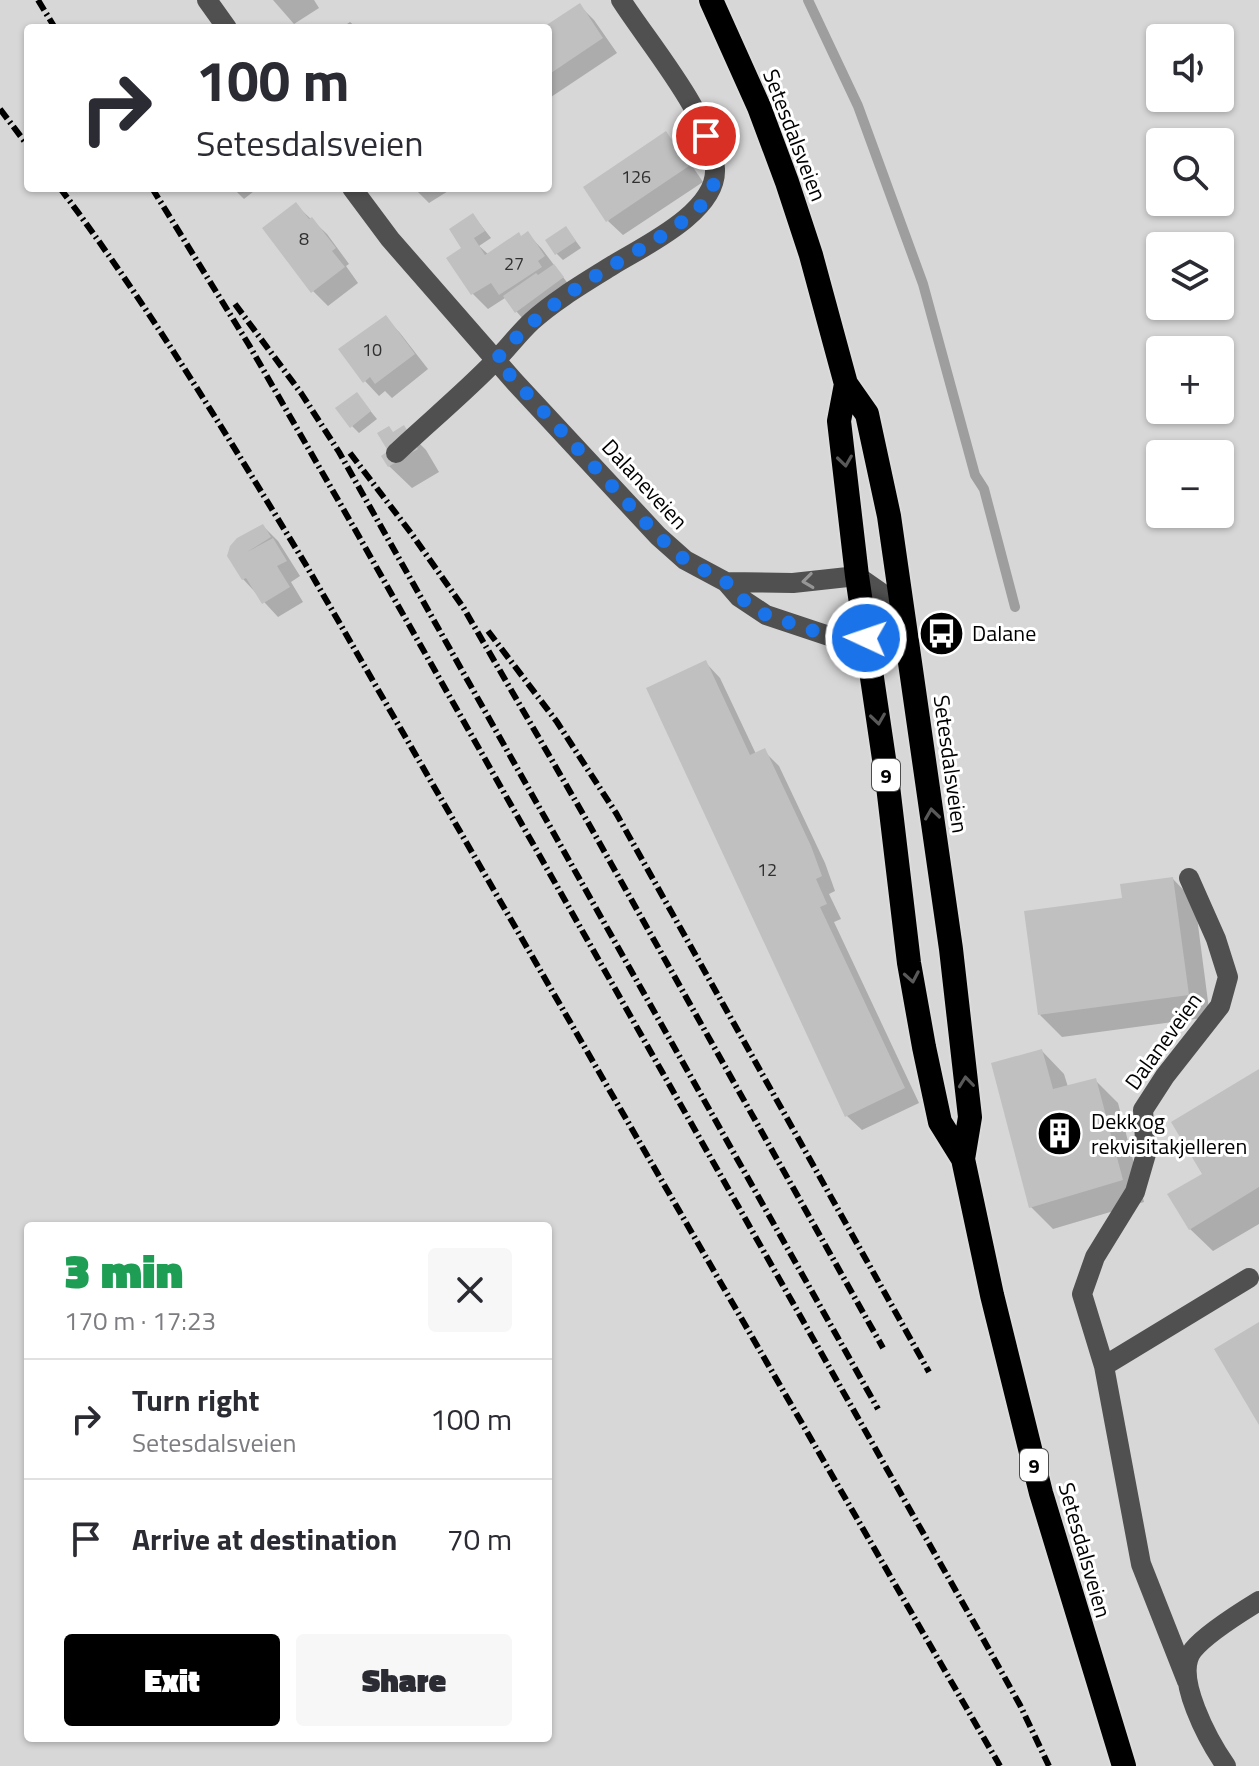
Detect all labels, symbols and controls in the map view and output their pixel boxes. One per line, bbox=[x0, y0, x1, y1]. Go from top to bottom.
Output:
map controls bbox=[1146, 24, 1234, 528]
button: sound bbox=[1146, 24, 1234, 112]
text: 100 m bbox=[196, 38, 349, 123]
icon: right bbox=[64, 56, 168, 160]
street label: Setesdalsveien bbox=[754, 64, 836, 206]
pin bbox=[672, 102, 740, 170]
icon: arrive bbox=[684, 114, 728, 158]
text: Setesdalsveien bbox=[196, 115, 424, 170]
button: search bbox=[1146, 128, 1234, 216]
house number: 126 bbox=[621, 163, 651, 190]
house number: 8 bbox=[299, 225, 309, 252]
button: layers bbox=[1146, 232, 1234, 320]
house number: 27 bbox=[504, 250, 524, 277]
house number: 10 bbox=[362, 336, 382, 363]
button: + bbox=[1146, 336, 1234, 424]
street label: Dalaneveien bbox=[594, 431, 696, 537]
button: − bbox=[1146, 440, 1234, 528]
one-way arrow bbox=[836, 454, 853, 468]
one-way arrow bbox=[801, 573, 814, 590]
position arrow bbox=[824, 596, 908, 680]
bus stop icon: Dalane bbox=[917, 609, 965, 657]
place label: Dalane bbox=[972, 616, 1036, 650]
street label: Setesdalsveien bbox=[924, 693, 978, 835]
one-way arrow bbox=[869, 712, 886, 726]
road number: 9 bbox=[872, 759, 900, 791]
one-way arrow bbox=[924, 807, 941, 821]
house number: 12 bbox=[757, 856, 777, 883]
one-way arrow bbox=[902, 970, 919, 983]
street label: Dalaneveien bbox=[1116, 985, 1210, 1097]
one-way arrow bbox=[958, 1075, 975, 1088]
place label: Dekk og rekvisitakjelleren bbox=[1091, 1104, 1247, 1163]
building icon: Dekk og rekvisitakjelleren bbox=[1036, 1110, 1084, 1158]
text: 3 min bbox=[64, 1234, 183, 1307]
button: close bbox=[428, 1248, 512, 1332]
text: 170 m · 17:23 bbox=[64, 1301, 216, 1340]
text: Turn right bbox=[132, 1377, 260, 1423]
text: 100 m bbox=[430, 1396, 512, 1442]
icon: right bbox=[64, 1397, 108, 1441]
text: Setesdalsveien bbox=[132, 1423, 296, 1462]
road number: 9 bbox=[1020, 1449, 1048, 1481]
street label: Setesdalsveien bbox=[1049, 1478, 1121, 1622]
text: Arrive at destination bbox=[132, 1516, 397, 1562]
text: 70 m bbox=[447, 1516, 512, 1562]
icon: arrive bbox=[64, 1517, 108, 1561]
button: Exit bbox=[64, 1634, 280, 1726]
button: Share bbox=[296, 1634, 512, 1726]

